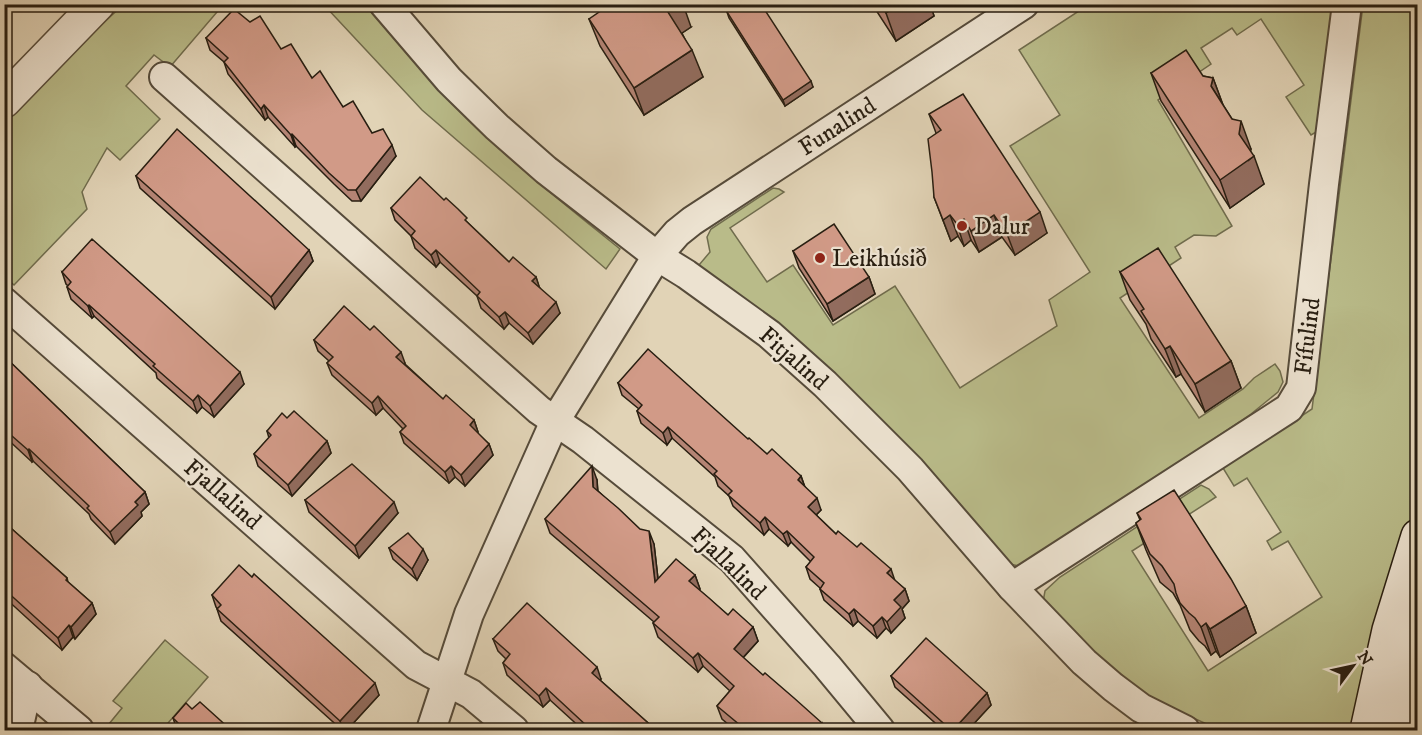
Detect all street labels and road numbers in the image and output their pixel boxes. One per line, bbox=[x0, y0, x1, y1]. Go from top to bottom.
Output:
street label: Funalind bbox=[793, 91, 882, 163]
street label: Fífulind bbox=[1288, 296, 1328, 376]
street label: Fitjalind bbox=[752, 320, 834, 397]
street label: Fjallalind bbox=[177, 453, 267, 537]
street label: Fjallalind bbox=[684, 521, 772, 607]

